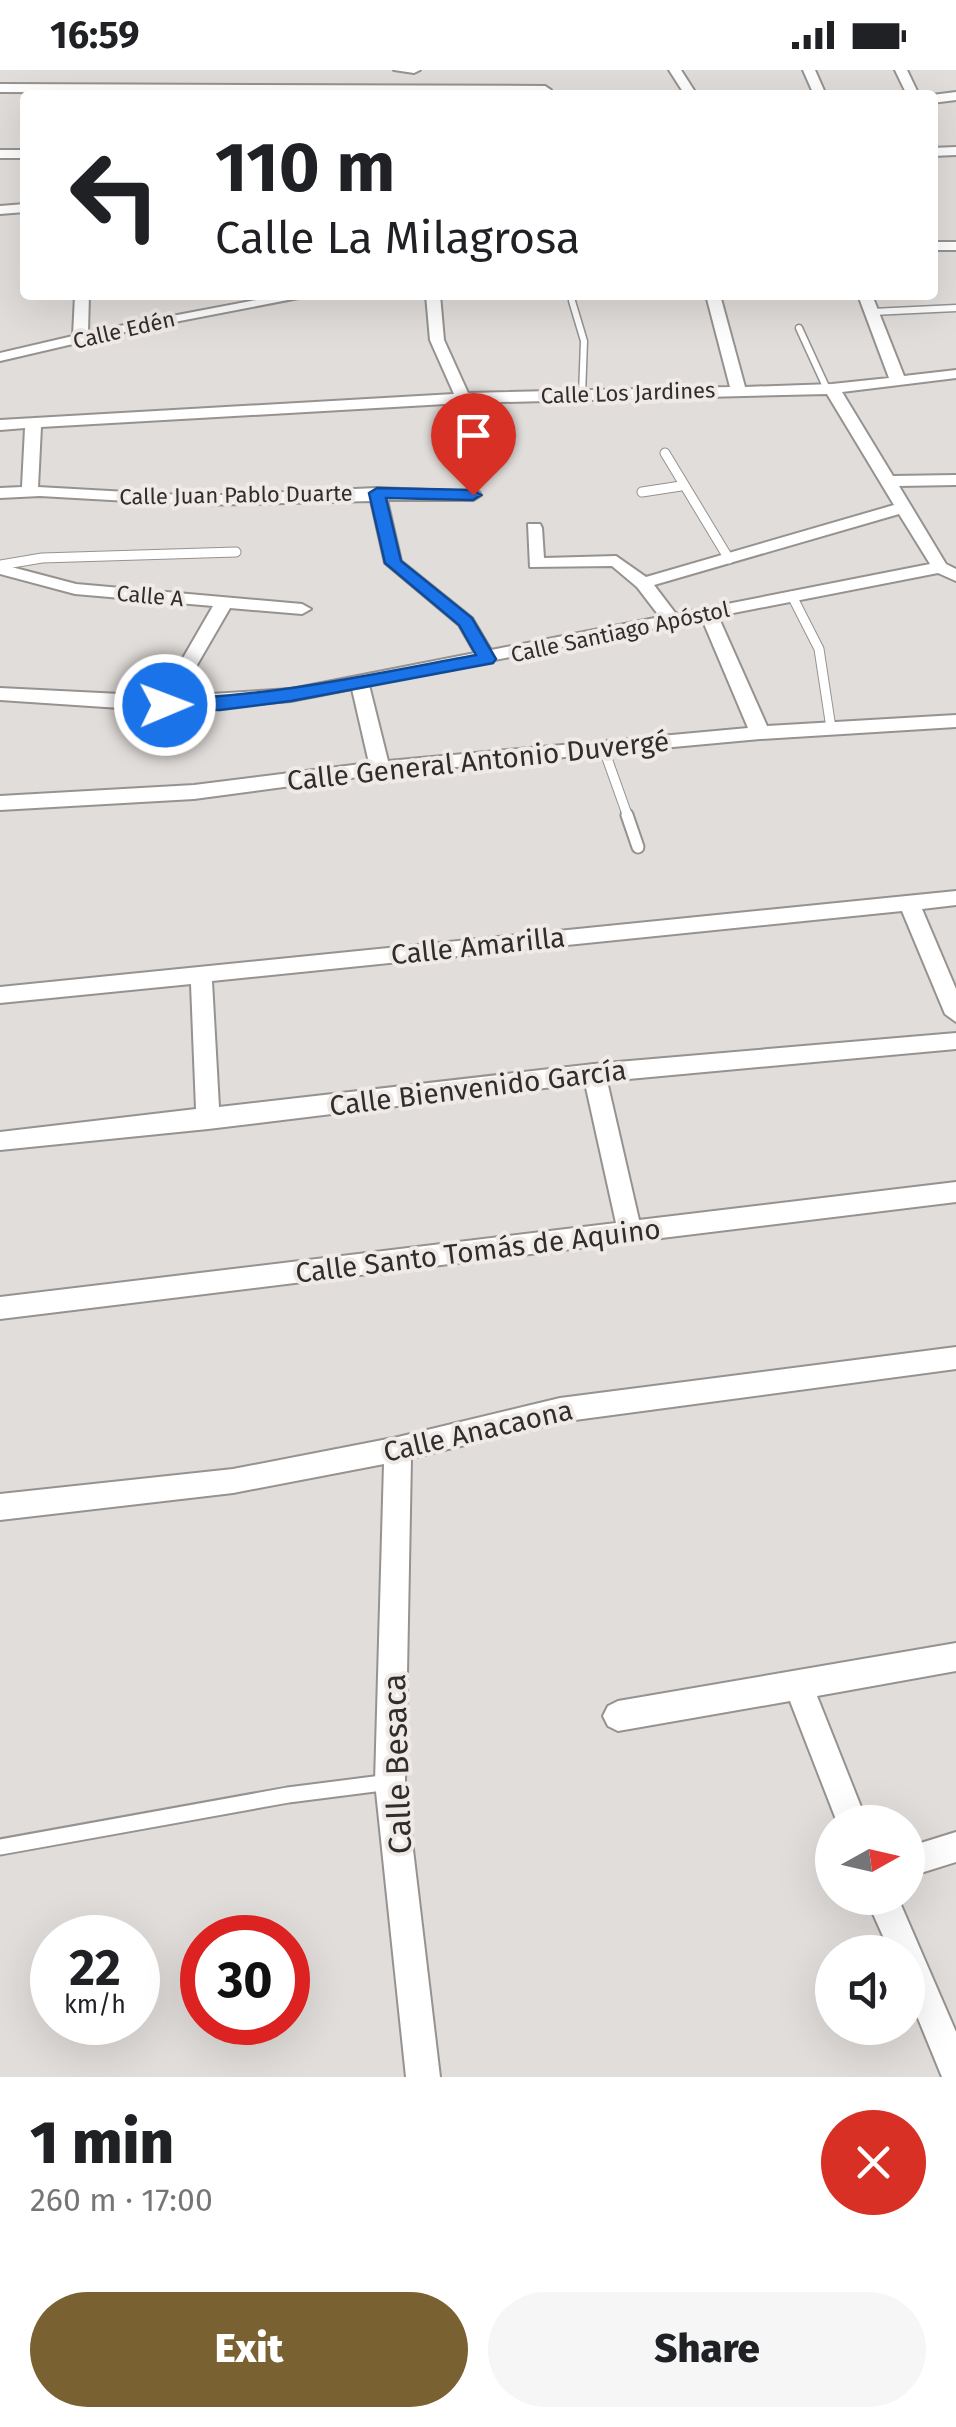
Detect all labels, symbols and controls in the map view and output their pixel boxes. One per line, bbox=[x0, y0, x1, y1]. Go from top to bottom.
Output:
text: 16:59 bbox=[50, 12, 140, 58]
text: 110 m bbox=[215, 126, 395, 210]
icon: left bbox=[50, 130, 180, 260]
text: Calle La Milagrosa bbox=[215, 211, 580, 265]
street label: Calle Edén bbox=[70, 305, 178, 355]
street label: Calle Los Jardines bbox=[540, 376, 716, 410]
pin bbox=[431, 393, 516, 496]
icon: arrive bbox=[446, 408, 501, 463]
street label: Calle Juan Pablo Duarte bbox=[119, 479, 353, 511]
street label: Calle A bbox=[115, 580, 185, 612]
street label: Calle Santiago Apóstol bbox=[508, 596, 732, 668]
position arrow bbox=[113, 653, 217, 757]
street label: Calle General Antonio Duvergé bbox=[285, 725, 671, 797]
street label: Calle Amarilla bbox=[389, 920, 567, 972]
street label: Calle Bienvenido García bbox=[328, 1053, 628, 1123]
street label: Calle Santo Tomás de Aquino bbox=[294, 1212, 662, 1290]
street label: Calle Anacaona bbox=[380, 1393, 576, 1469]
street label: Calle Besaca bbox=[375, 1673, 419, 1855]
north arrow bbox=[815, 1805, 925, 1915]
map controls bbox=[815, 1805, 925, 2045]
speed limit sign: 30 bbox=[180, 1915, 310, 2045]
button: sound bbox=[815, 1935, 925, 2045]
text: 22 bbox=[69, 1938, 121, 1998]
text: km/h bbox=[64, 1990, 126, 2020]
text: 1 min bbox=[30, 2107, 174, 2179]
button: close bbox=[821, 2110, 926, 2215]
text: 260 m · 17:00 bbox=[30, 2181, 213, 2219]
button: Exit bbox=[30, 2292, 468, 2407]
button: Share bbox=[488, 2292, 926, 2407]

